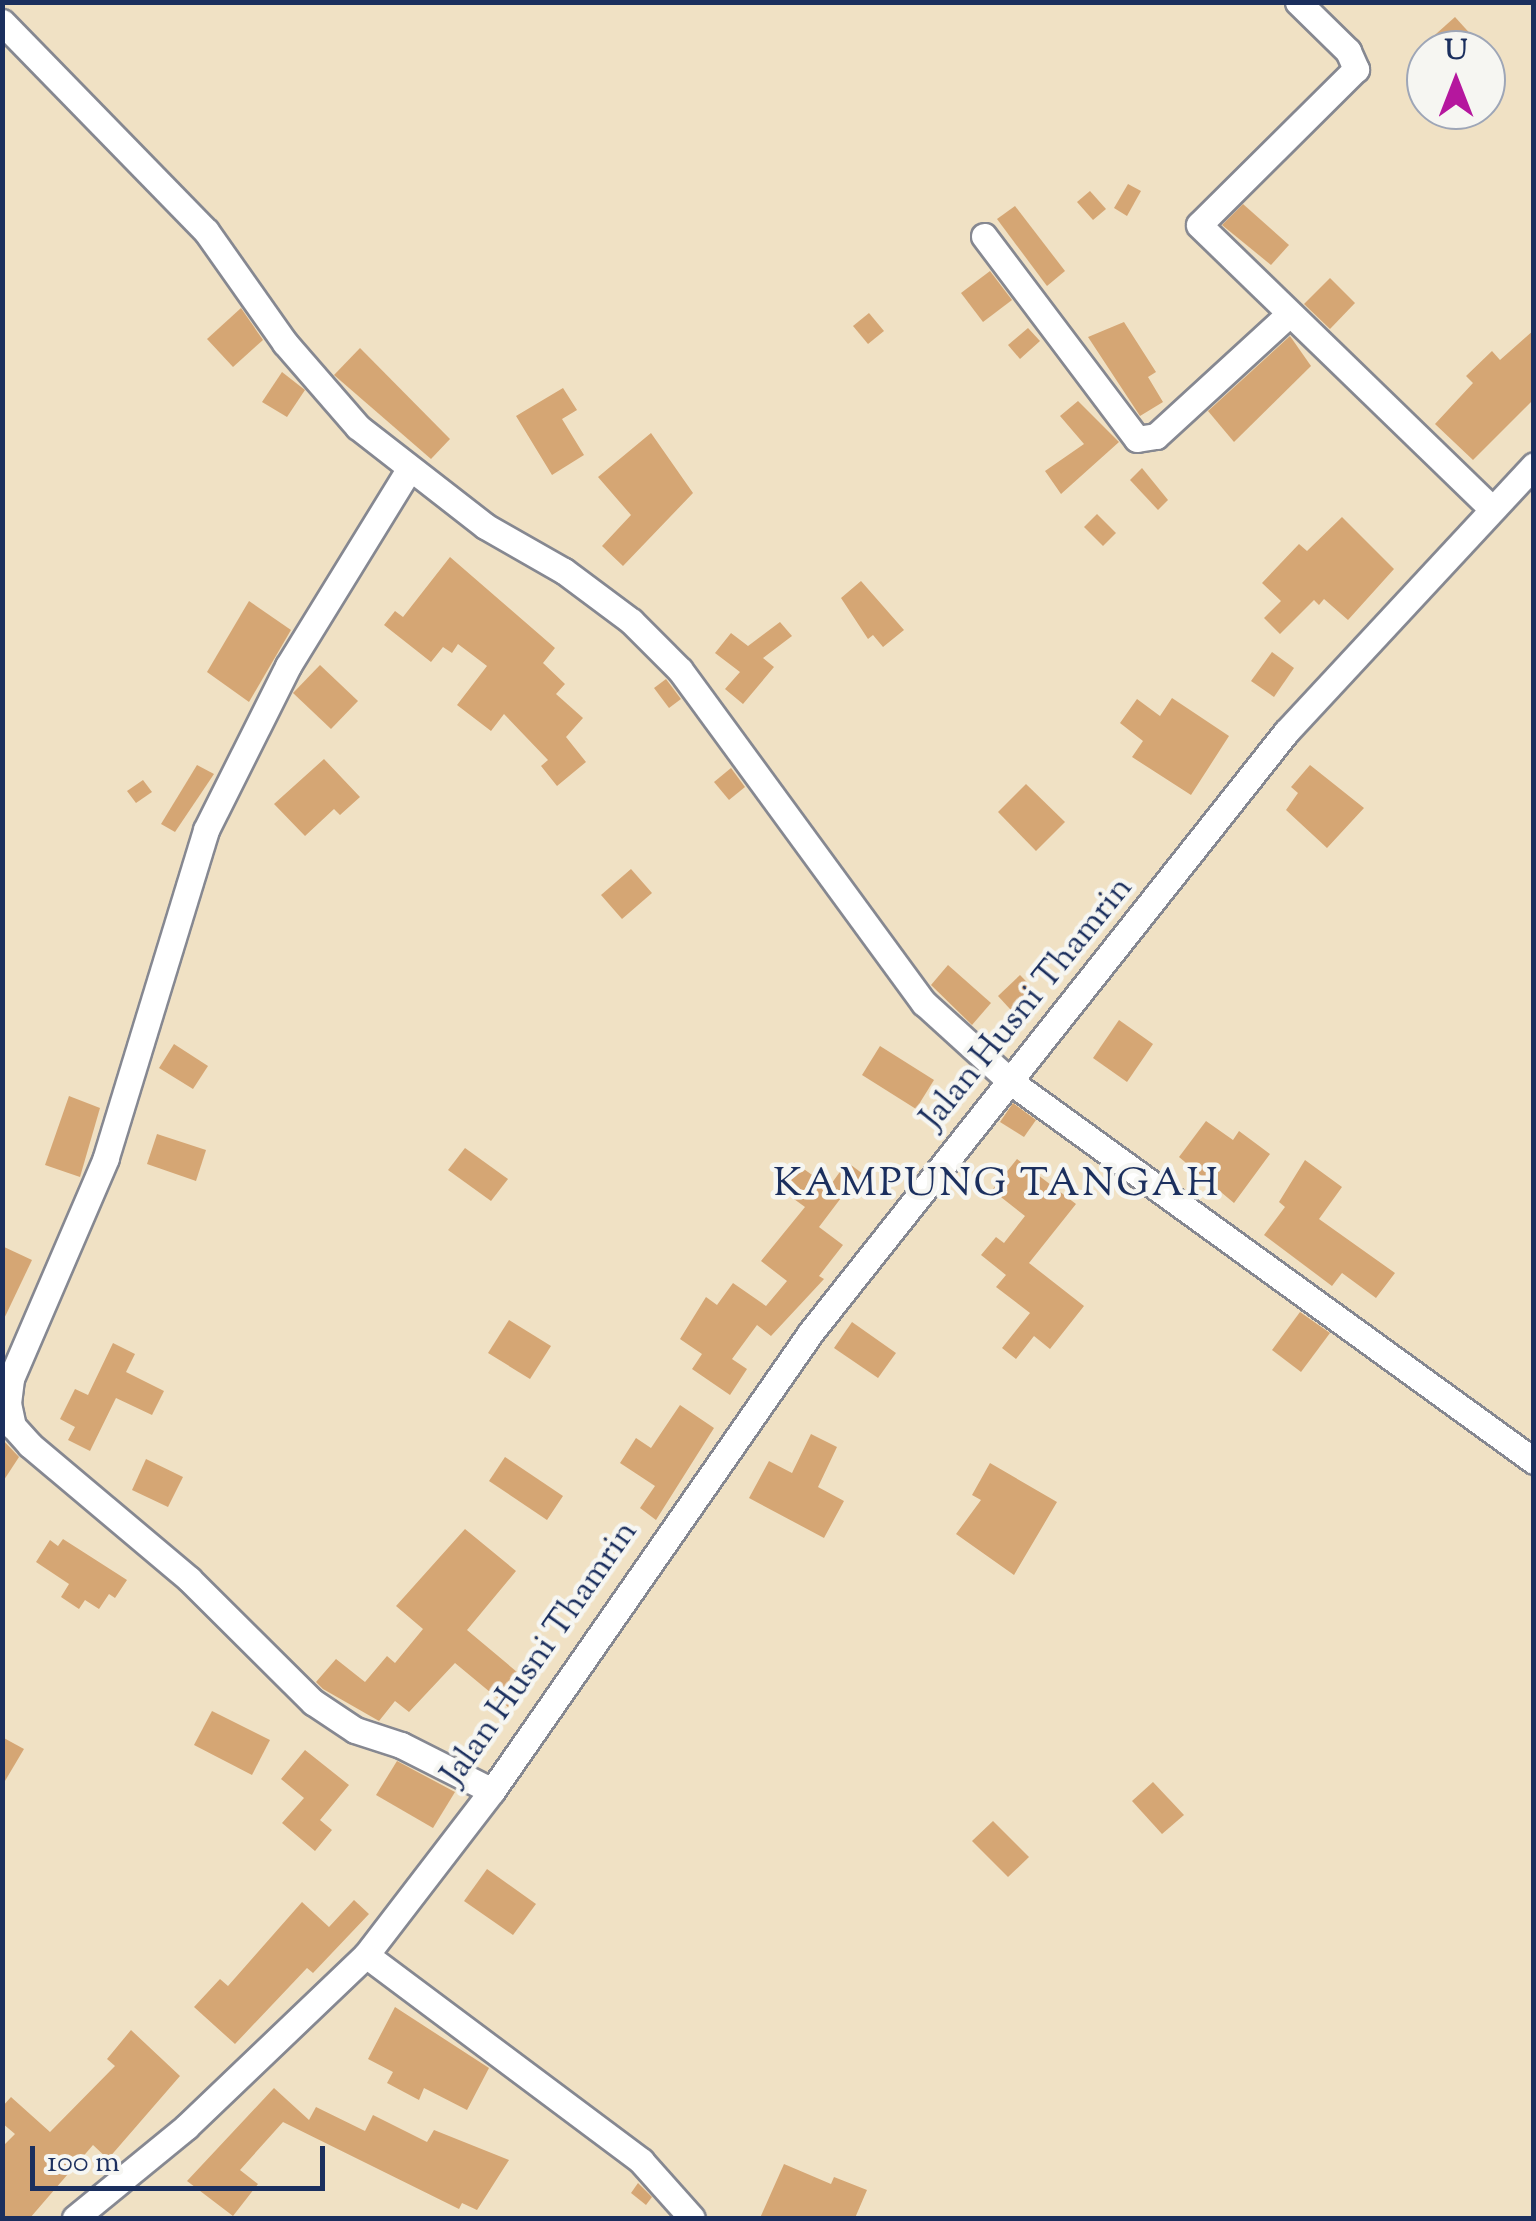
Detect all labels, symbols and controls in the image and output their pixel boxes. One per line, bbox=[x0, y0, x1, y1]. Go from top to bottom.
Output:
north arrow bbox=[1406, 30, 1506, 130]
text: U bbox=[1445, 32, 1467, 72]
street label: Jalan Husni Thamrin bbox=[913, 869, 1143, 1139]
district label: KAMPUNG TANGAH bbox=[773, 1162, 1221, 1210]
street label: Jalan Husni Thamrin bbox=[434, 1513, 648, 1795]
scale bar bbox=[35, 2126, 330, 2188]
text: 100 m bbox=[47, 2142, 120, 2185]

